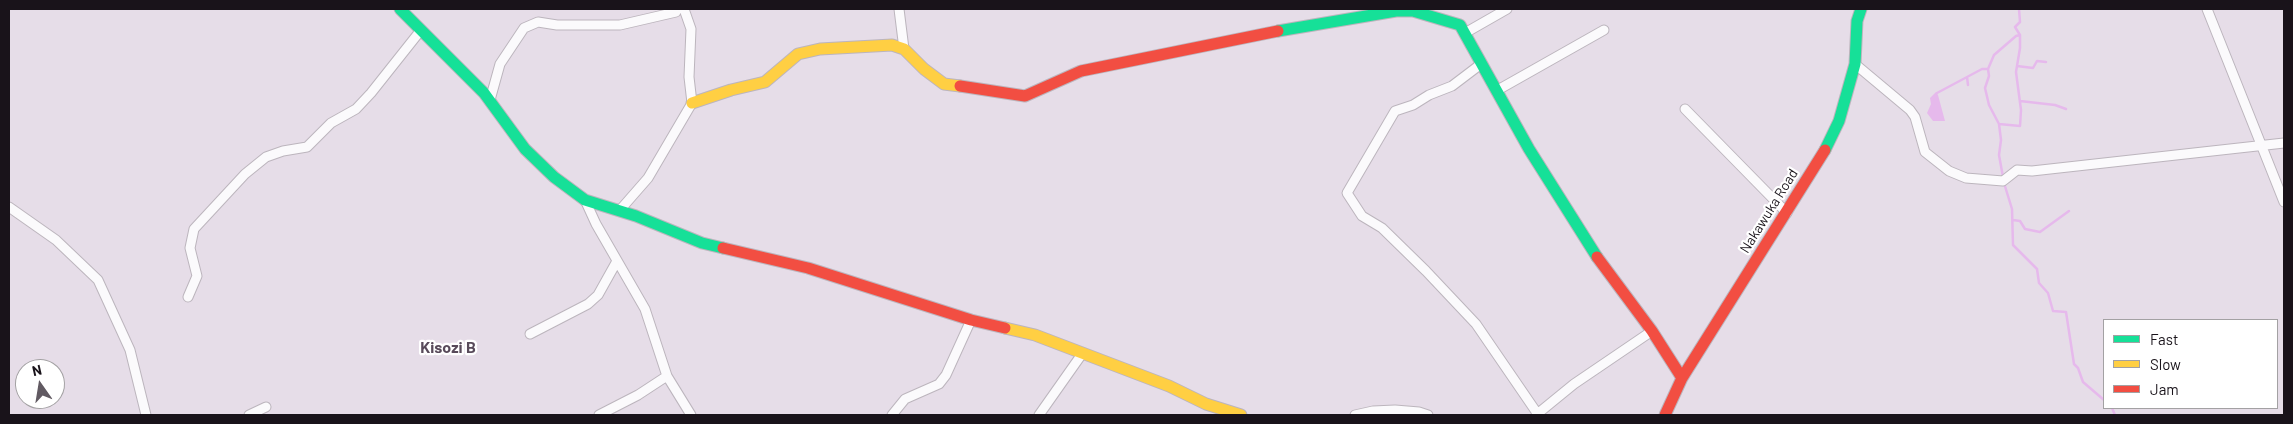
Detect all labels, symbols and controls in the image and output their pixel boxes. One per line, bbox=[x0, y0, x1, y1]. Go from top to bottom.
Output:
street label: Nakawuka Road bbox=[1736, 166, 1802, 256]
legend bbox=[2103, 319, 2278, 409]
text: Fast bbox=[2150, 330, 2178, 348]
district label: Kisozi B bbox=[420, 338, 476, 358]
text: Slow bbox=[2150, 355, 2181, 373]
north arrow bbox=[15, 359, 65, 409]
text: N bbox=[30, 361, 43, 379]
text: Jam bbox=[2150, 380, 2179, 398]

